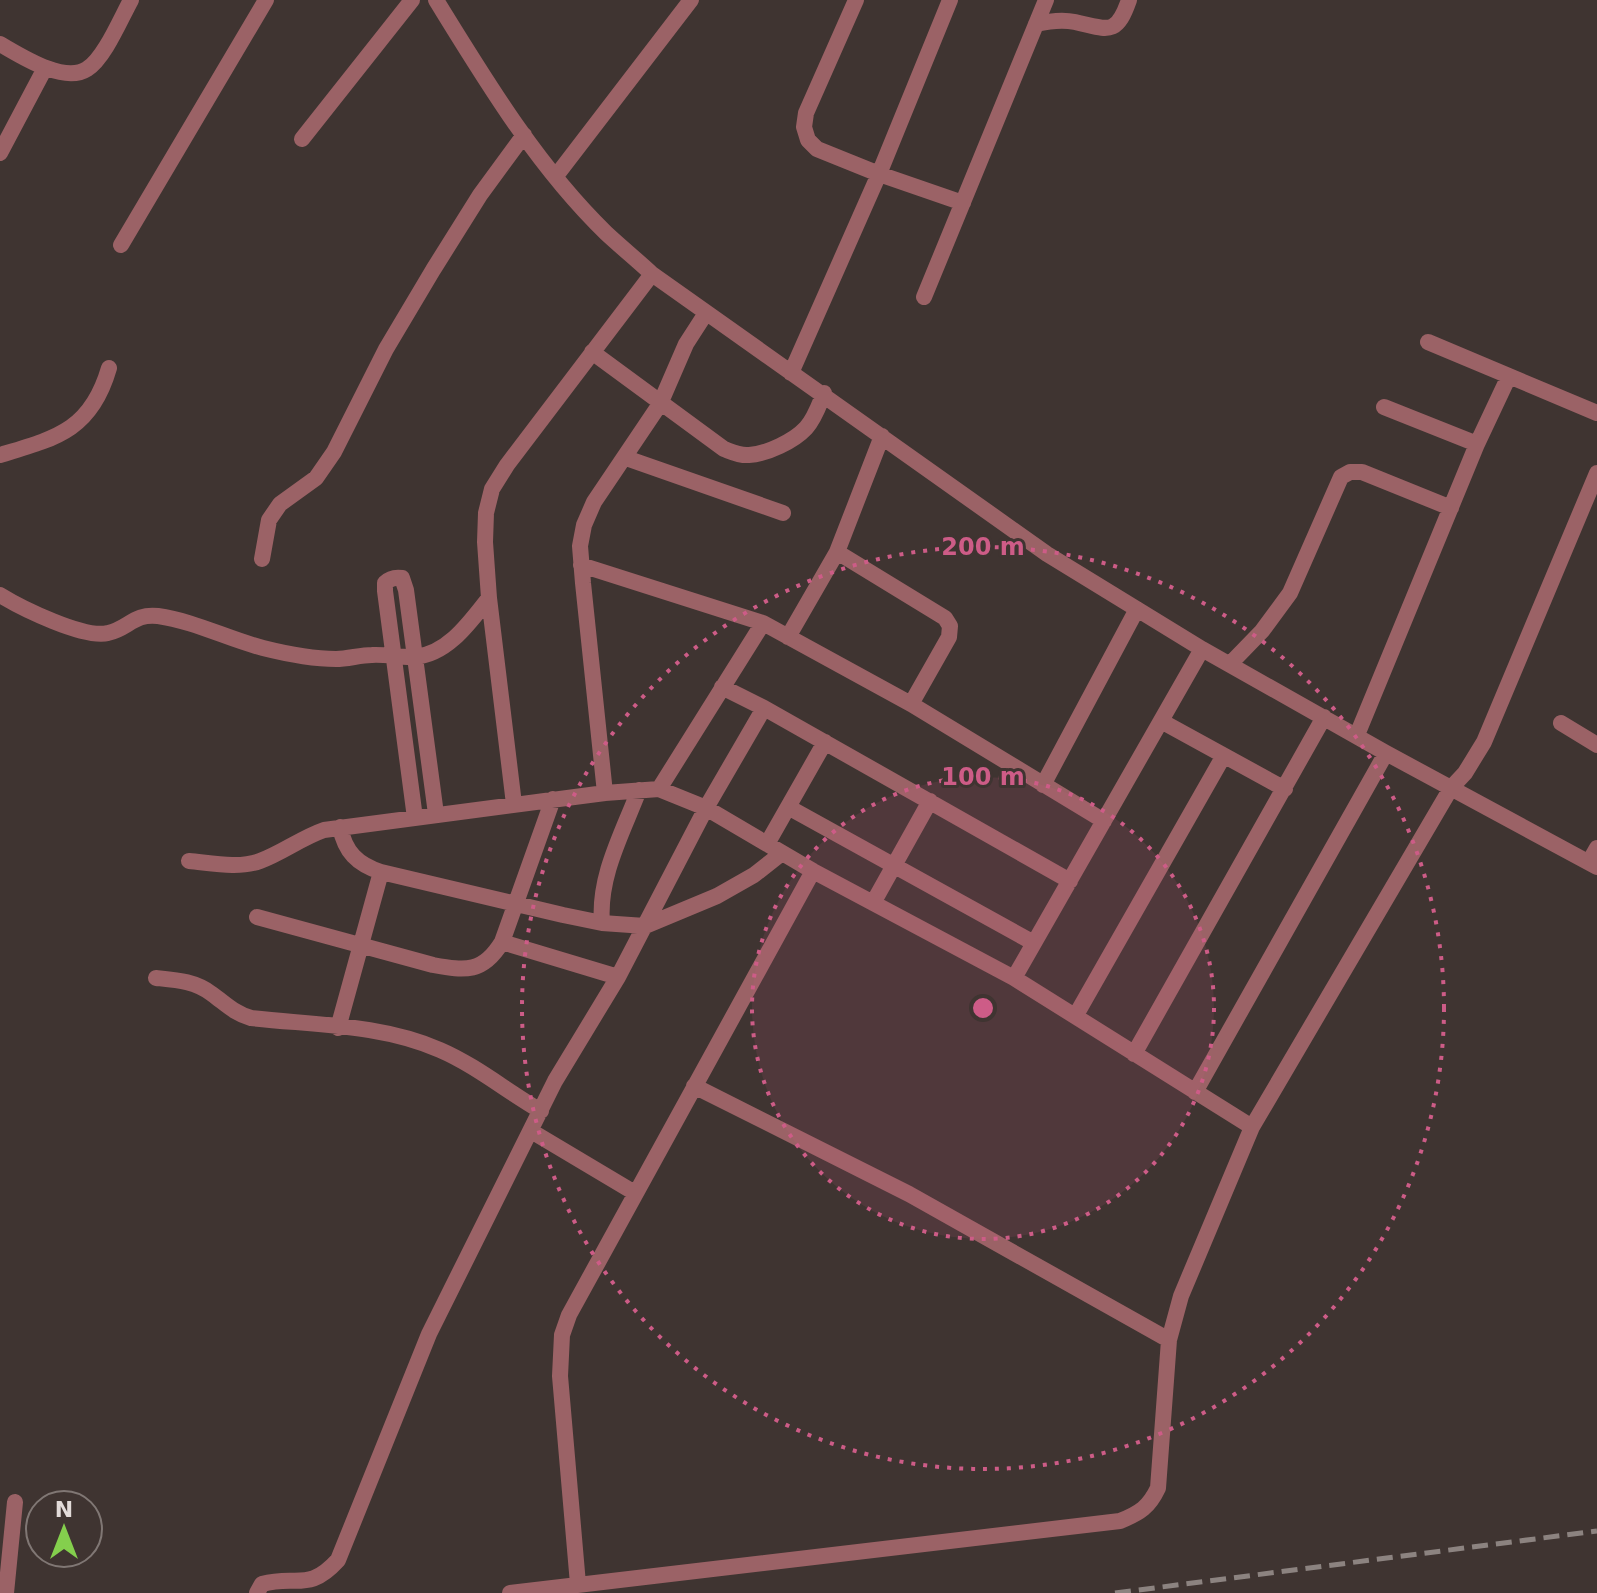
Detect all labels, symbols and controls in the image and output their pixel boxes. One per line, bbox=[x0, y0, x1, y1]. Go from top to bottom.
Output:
text: 200 m bbox=[941, 533, 1025, 561]
text: 100 m bbox=[941, 763, 1025, 791]
centre of rings bbox=[969, 994, 997, 1022]
north arrow bbox=[24, 1489, 104, 1569]
text: N bbox=[55, 1497, 73, 1522]

